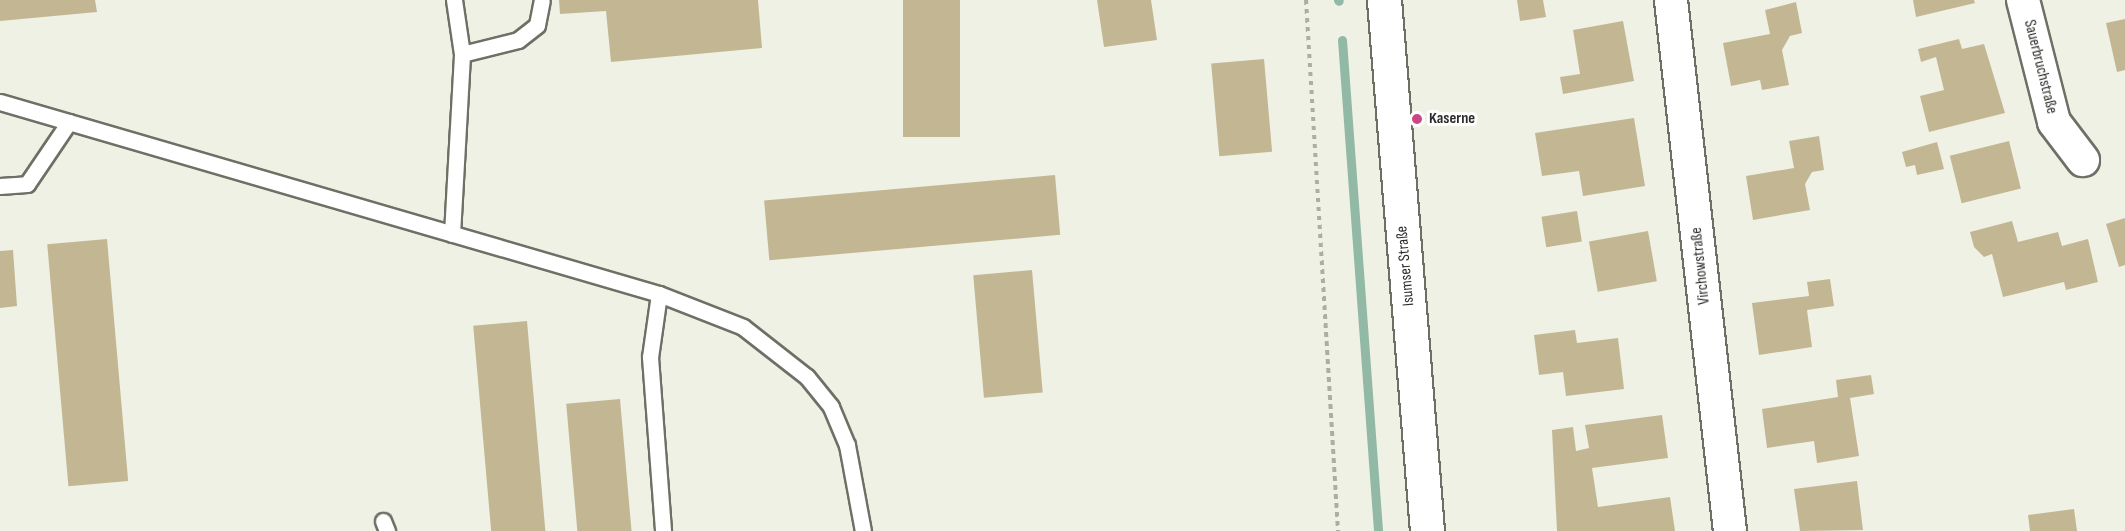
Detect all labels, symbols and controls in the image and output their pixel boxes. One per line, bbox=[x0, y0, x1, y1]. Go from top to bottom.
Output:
street label: Sauerbruchstraße bbox=[2019, 18, 2061, 116]
place label: Kaserne bbox=[1429, 109, 1475, 129]
marker: Kaserne bbox=[1410, 112, 1424, 126]
street label: Isumser Straße bbox=[1393, 225, 1419, 307]
street label: Virchowstraße bbox=[1687, 226, 1715, 306]

